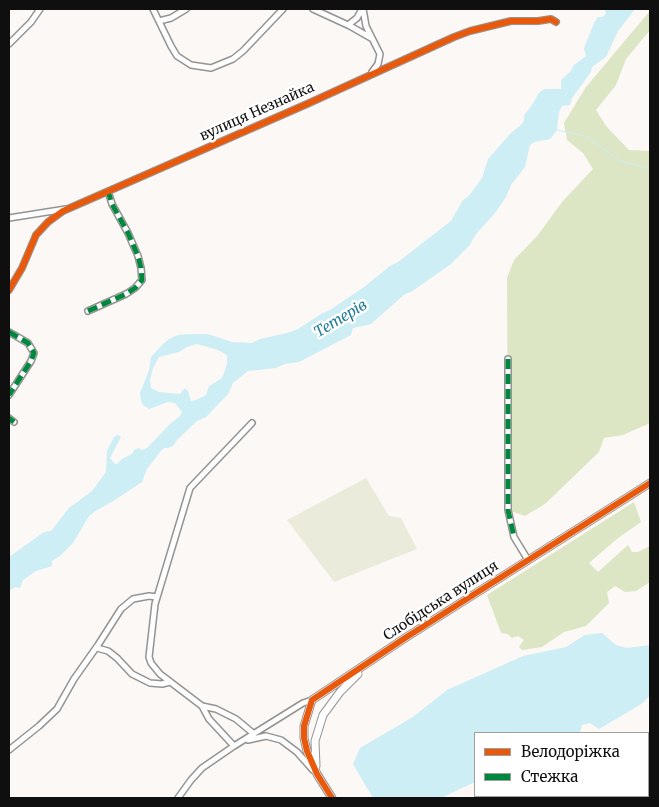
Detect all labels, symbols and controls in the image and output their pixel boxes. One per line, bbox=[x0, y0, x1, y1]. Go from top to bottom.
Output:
street label: вулиця Незнайка bbox=[197, 79, 317, 145]
water label: Тетерів bbox=[311, 296, 371, 342]
street label: Слобідська вулиця bbox=[380, 558, 502, 644]
legend bbox=[474, 732, 649, 797]
text: Велодоріжка bbox=[521, 742, 620, 761]
text: Стежка bbox=[521, 767, 578, 786]

